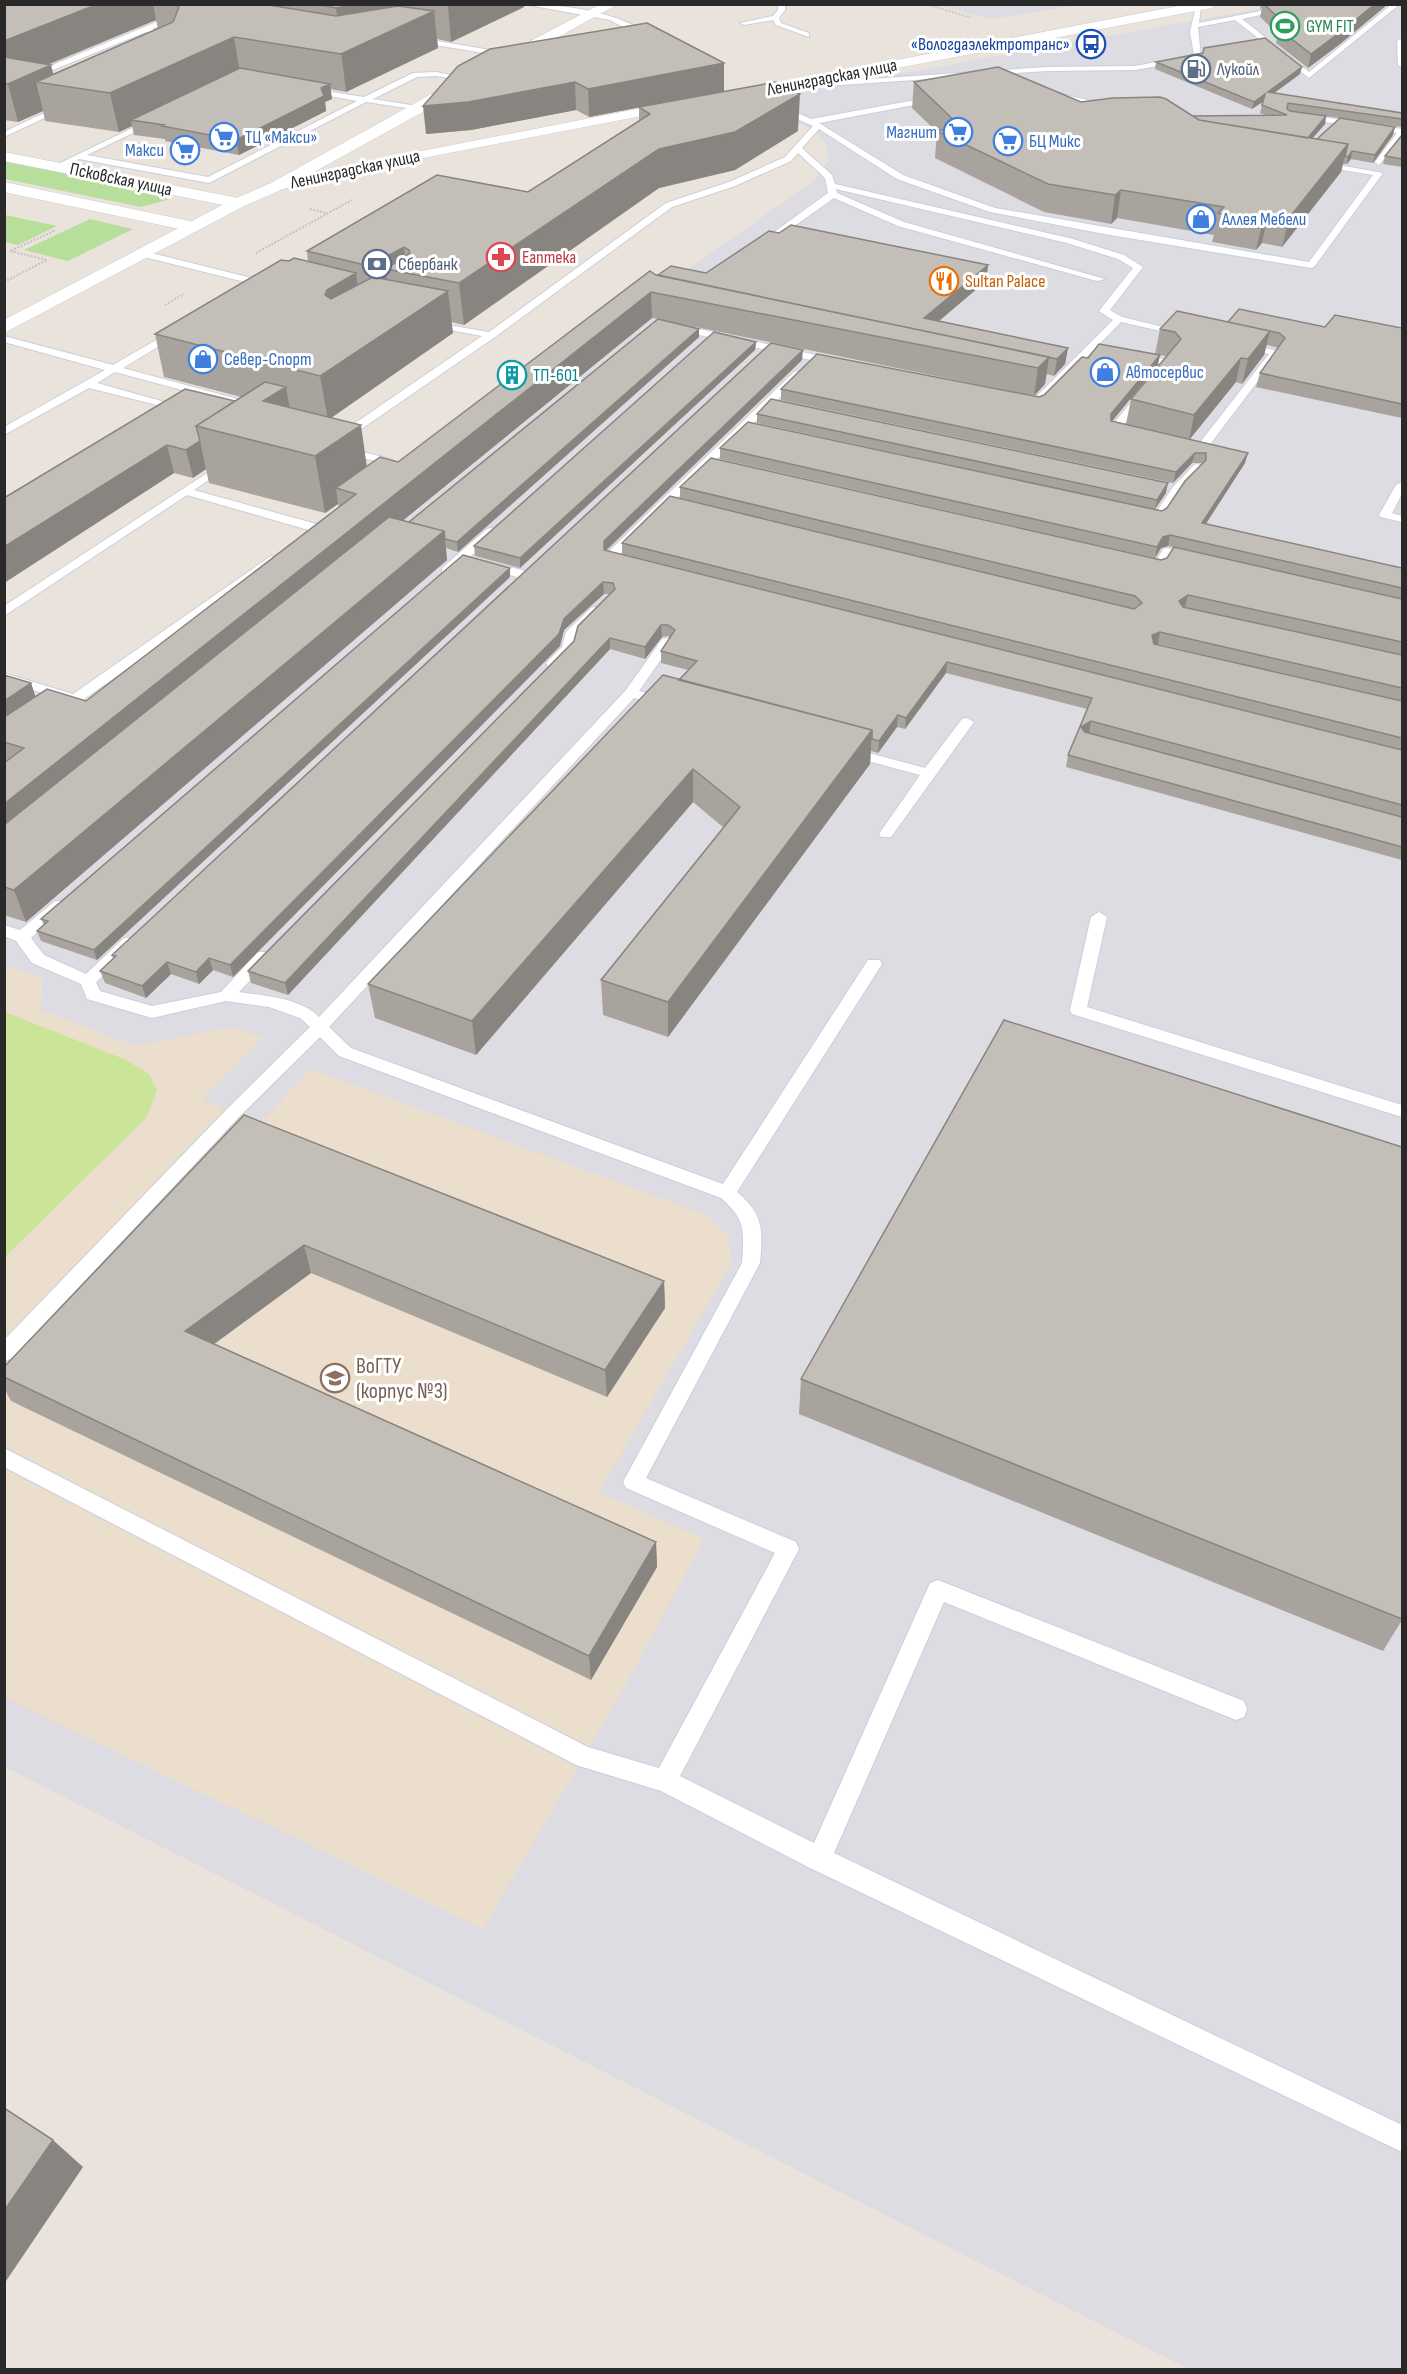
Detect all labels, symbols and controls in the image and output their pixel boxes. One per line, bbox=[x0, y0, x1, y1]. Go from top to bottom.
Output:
sports icon: GYM FIT bbox=[1269, 10, 1301, 42]
place label: GYM FIT bbox=[1306, 16, 1354, 37]
bus stop icon: «Вологдаэлектротранс» bbox=[1075, 28, 1107, 60]
place label: «Вологдаэлектротранс» bbox=[911, 34, 1070, 55]
fuel station icon: Лукойл bbox=[1180, 53, 1212, 85]
street label: Ленинградская улица bbox=[764, 55, 899, 101]
place label: Лукойл bbox=[1216, 59, 1260, 80]
supermarket icon: Магнит bbox=[942, 116, 974, 148]
supermarket icon: ТЦ «Макси» bbox=[208, 121, 240, 153]
place label: Магнит bbox=[886, 122, 937, 143]
supermarket icon: БЦ Микс bbox=[992, 125, 1024, 157]
place label: ТЦ «Макси» bbox=[245, 127, 317, 148]
place label: БЦ Микс bbox=[1029, 131, 1081, 152]
supermarket icon: Макси bbox=[169, 134, 201, 166]
place label: Макси bbox=[125, 140, 164, 161]
street label: Ленинградская улица bbox=[287, 145, 422, 194]
street label: Псковская улица bbox=[68, 158, 174, 201]
shop icon: Аллея Мебели bbox=[1185, 203, 1217, 235]
place label: Аллея Мебели bbox=[1221, 209, 1306, 230]
pharmacy icon: Еаптека bbox=[485, 241, 517, 273]
place label: Еаптека bbox=[522, 247, 576, 268]
bank icon: Сбербанк bbox=[361, 248, 393, 280]
place label: Сбербанк bbox=[398, 254, 458, 275]
restaurant icon: Sultan Palace bbox=[928, 265, 960, 297]
place label: Sultan Palace bbox=[965, 271, 1045, 292]
shop icon: Север-Спорт bbox=[187, 343, 219, 375]
place label: Север-Спорт bbox=[224, 349, 311, 370]
shop icon: Автосервис bbox=[1089, 356, 1121, 388]
building icon: ТП-601 bbox=[496, 359, 528, 391]
place label: Автосервис bbox=[1125, 362, 1204, 383]
place label: ТП-601 bbox=[533, 365, 579, 386]
place label: ВоГТУ (корпус №3) bbox=[356, 1353, 448, 1405]
school or university icon: ВоГТУ (корпус №3) bbox=[319, 1362, 351, 1394]

